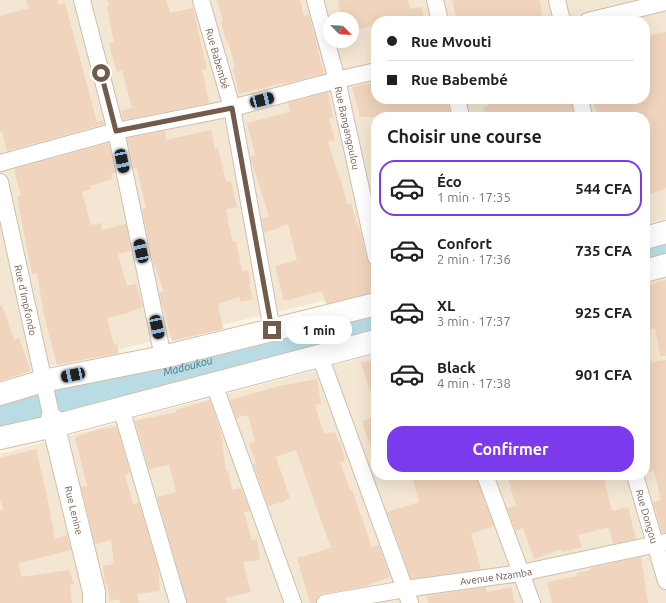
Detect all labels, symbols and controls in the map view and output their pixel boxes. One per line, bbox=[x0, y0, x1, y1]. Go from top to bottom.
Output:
north arrow bbox=[323, 12, 359, 48]
map controls bbox=[323, 12, 359, 48]
street label: Rue Babembé bbox=[203, 27, 231, 90]
text: Rue Mvouti bbox=[411, 33, 491, 50]
route start bbox=[92, 64, 110, 82]
text: Rue Babembé bbox=[411, 71, 508, 88]
street label: Rue Bangangoulou bbox=[333, 85, 362, 171]
car bbox=[249, 91, 275, 109]
text: Choisir une course bbox=[387, 126, 542, 146]
car bbox=[114, 148, 130, 174]
icon: car bbox=[389, 170, 425, 206]
text: Éco bbox=[437, 173, 462, 190]
text: 544 CFA bbox=[575, 180, 632, 197]
text: 1 min · 17:35 bbox=[437, 190, 511, 204]
icon: car bbox=[389, 232, 425, 268]
text: Confort bbox=[437, 235, 492, 252]
car bbox=[133, 238, 149, 264]
text: 735 CFA bbox=[575, 242, 632, 259]
text: 2 min · 17:36 bbox=[437, 252, 511, 266]
street label: Rue d'Impfondo bbox=[12, 264, 39, 337]
icon: car bbox=[389, 294, 425, 330]
text: XL bbox=[437, 297, 455, 314]
text: 925 CFA bbox=[575, 304, 632, 321]
car bbox=[149, 314, 165, 340]
text: 3 min · 17:37 bbox=[437, 314, 511, 328]
callout: 1 min bbox=[286, 316, 352, 344]
route end bbox=[263, 321, 281, 339]
text: 1 min bbox=[303, 323, 335, 337]
water label: Madoukou bbox=[162, 354, 214, 378]
icon: car bbox=[389, 356, 425, 392]
text: Black bbox=[437, 359, 476, 376]
text: 901 CFA bbox=[575, 366, 632, 383]
car bbox=[60, 367, 86, 383]
text: 4 min · 17:38 bbox=[437, 376, 511, 390]
button: Confirmer bbox=[387, 426, 634, 472]
street label: Rue Lenine bbox=[62, 485, 85, 536]
street label: Rue Dongou bbox=[633, 488, 660, 545]
street label: Avenue Nzamba bbox=[459, 566, 533, 587]

